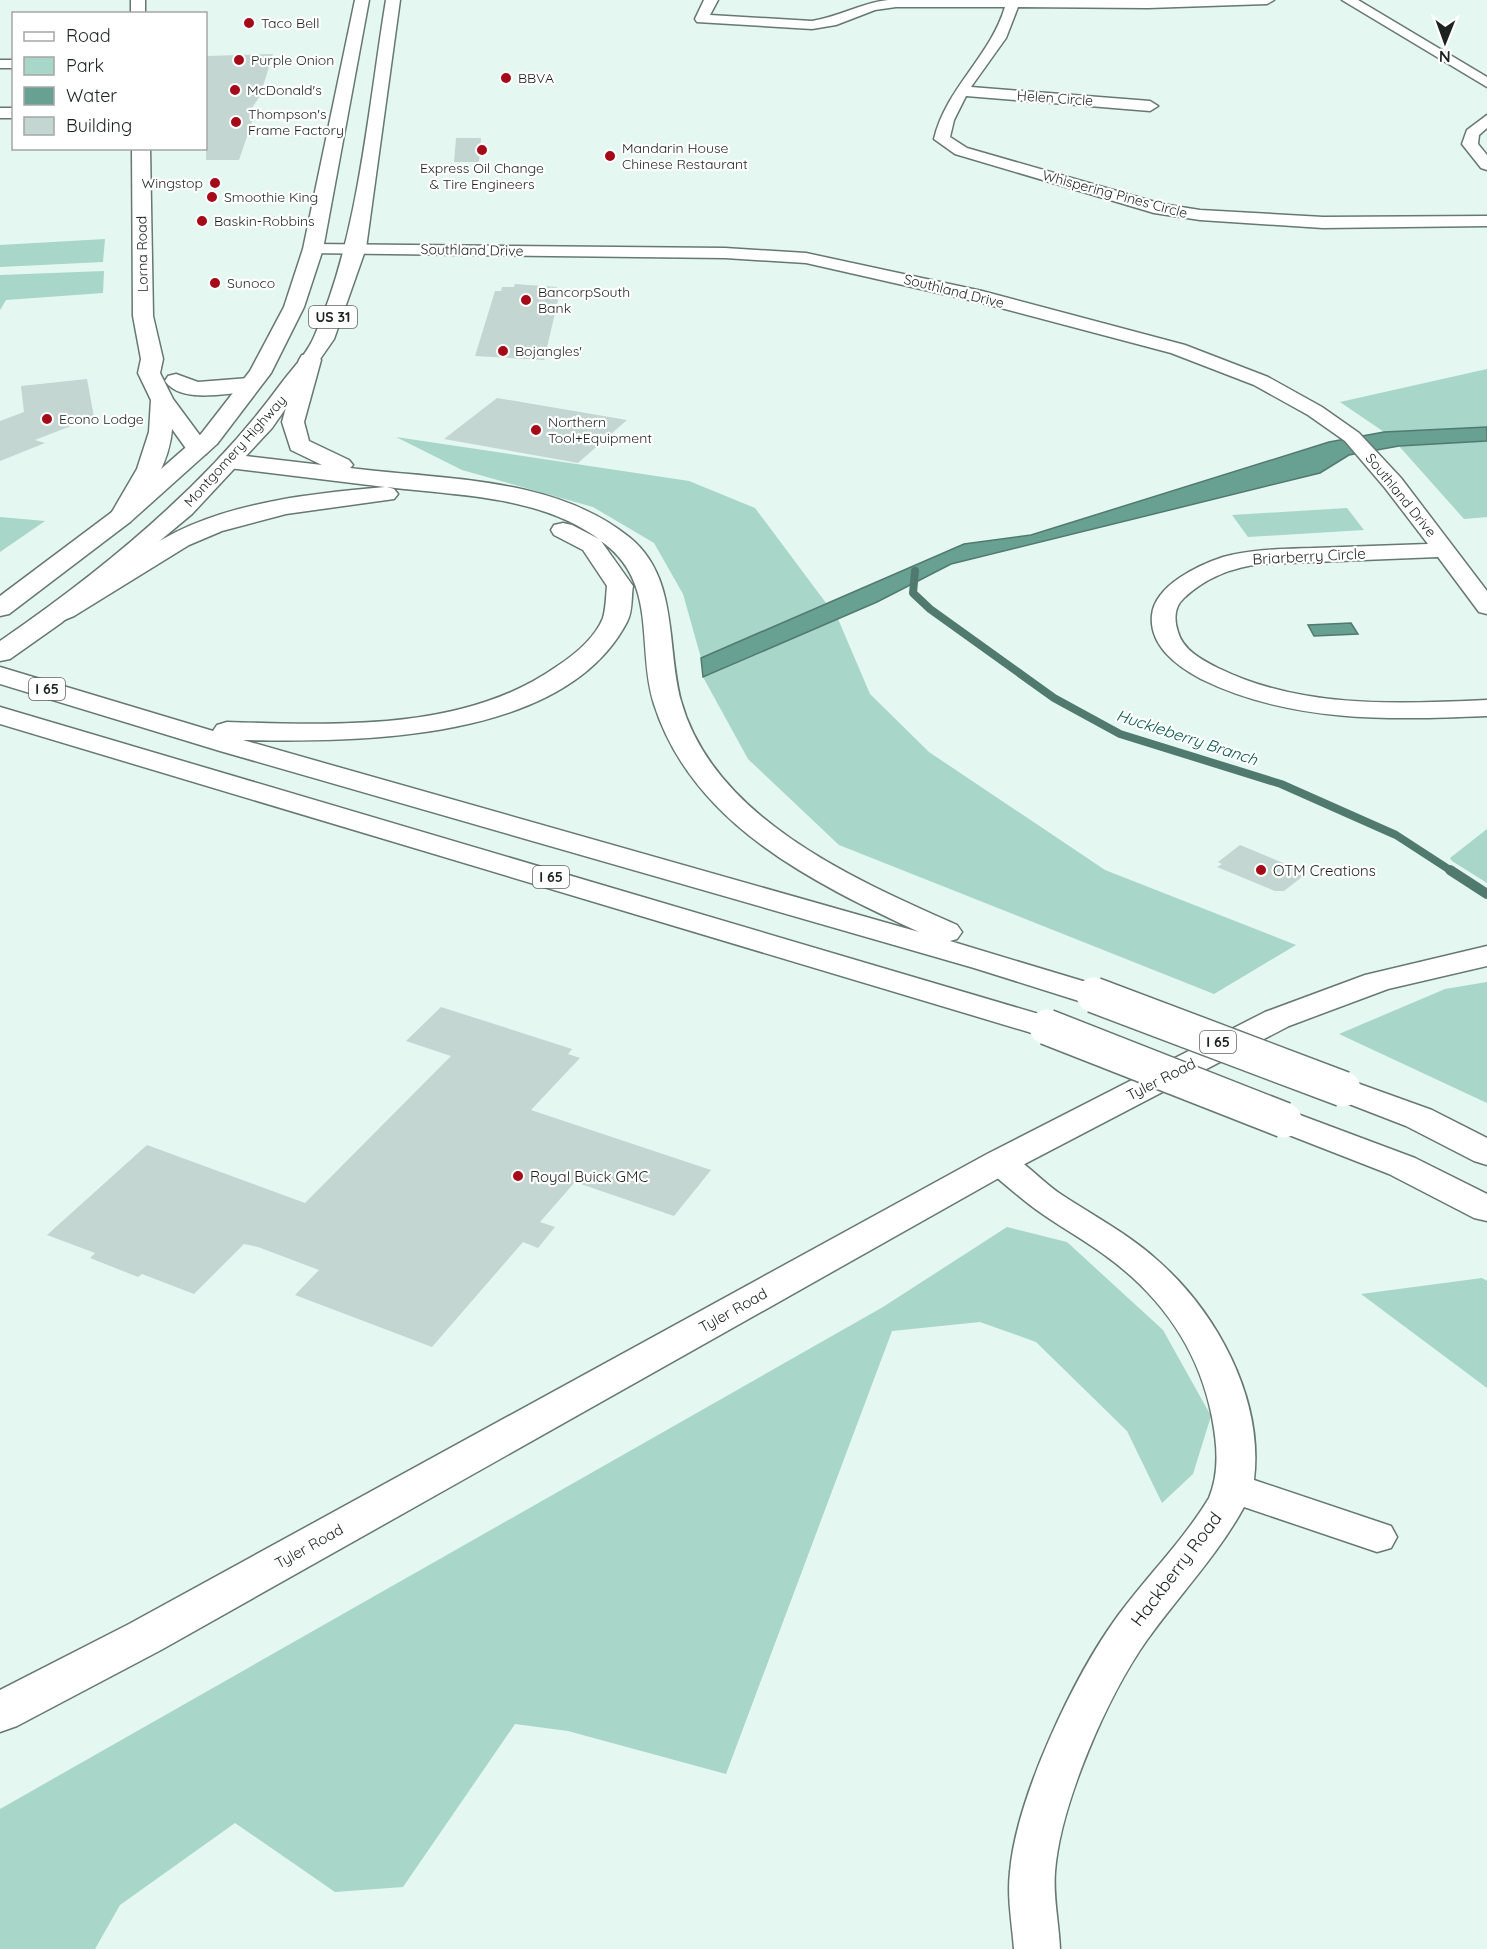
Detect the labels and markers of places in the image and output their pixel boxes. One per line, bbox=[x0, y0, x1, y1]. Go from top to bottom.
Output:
place label: Taco Bell bbox=[261, 14, 320, 32]
marker: Taco Bell bbox=[242, 16, 256, 30]
place label: Purple Onion bbox=[251, 51, 334, 69]
marker: Purple Onion bbox=[232, 53, 246, 67]
place label: BBVA bbox=[518, 69, 554, 87]
marker: BBVA bbox=[499, 71, 513, 85]
place label: McDonald's bbox=[247, 81, 322, 99]
marker: McDonald's bbox=[228, 83, 242, 97]
place label: Thompson's Frame Factory bbox=[248, 105, 344, 139]
marker: Thompson's Frame Factory bbox=[229, 115, 243, 129]
place label: Mandarin House Chinese Restaurant bbox=[622, 139, 748, 173]
marker: Express Oil Change & Tire Engineers bbox=[475, 143, 489, 157]
marker: Mandarin House Chinese Restaurant bbox=[603, 149, 617, 163]
place label: Express Oil Change & Tire Engineers bbox=[420, 159, 544, 193]
place label: Wingstop bbox=[142, 174, 203, 192]
marker: Wingstop bbox=[208, 176, 222, 190]
place label: Smoothie King bbox=[224, 188, 318, 206]
marker: Smoothie King bbox=[205, 190, 219, 204]
place label: Baskin-Robbins bbox=[214, 212, 315, 230]
marker: Baskin-Robbins bbox=[195, 214, 209, 228]
place label: Sunoco bbox=[227, 274, 275, 292]
marker: Sunoco bbox=[208, 276, 222, 290]
place label: BancorpSouth Bank bbox=[538, 283, 630, 317]
marker: BancorpSouth Bank bbox=[519, 293, 533, 307]
place label: Bojangles' bbox=[515, 342, 582, 360]
marker: Bojangles' bbox=[496, 344, 510, 358]
place label: Econo Lodge bbox=[59, 410, 144, 428]
marker: Econo Lodge bbox=[40, 412, 54, 426]
place label: Northern Tool+Equipment bbox=[548, 413, 652, 447]
marker: Northern Tool+Equipment bbox=[529, 423, 543, 437]
place label: OTM Creations bbox=[1273, 861, 1376, 880]
marker: OTM Creations bbox=[1254, 863, 1268, 877]
place label: Royal Buick GMC bbox=[530, 1167, 648, 1186]
marker: Royal Buick GMC bbox=[511, 1169, 525, 1183]

